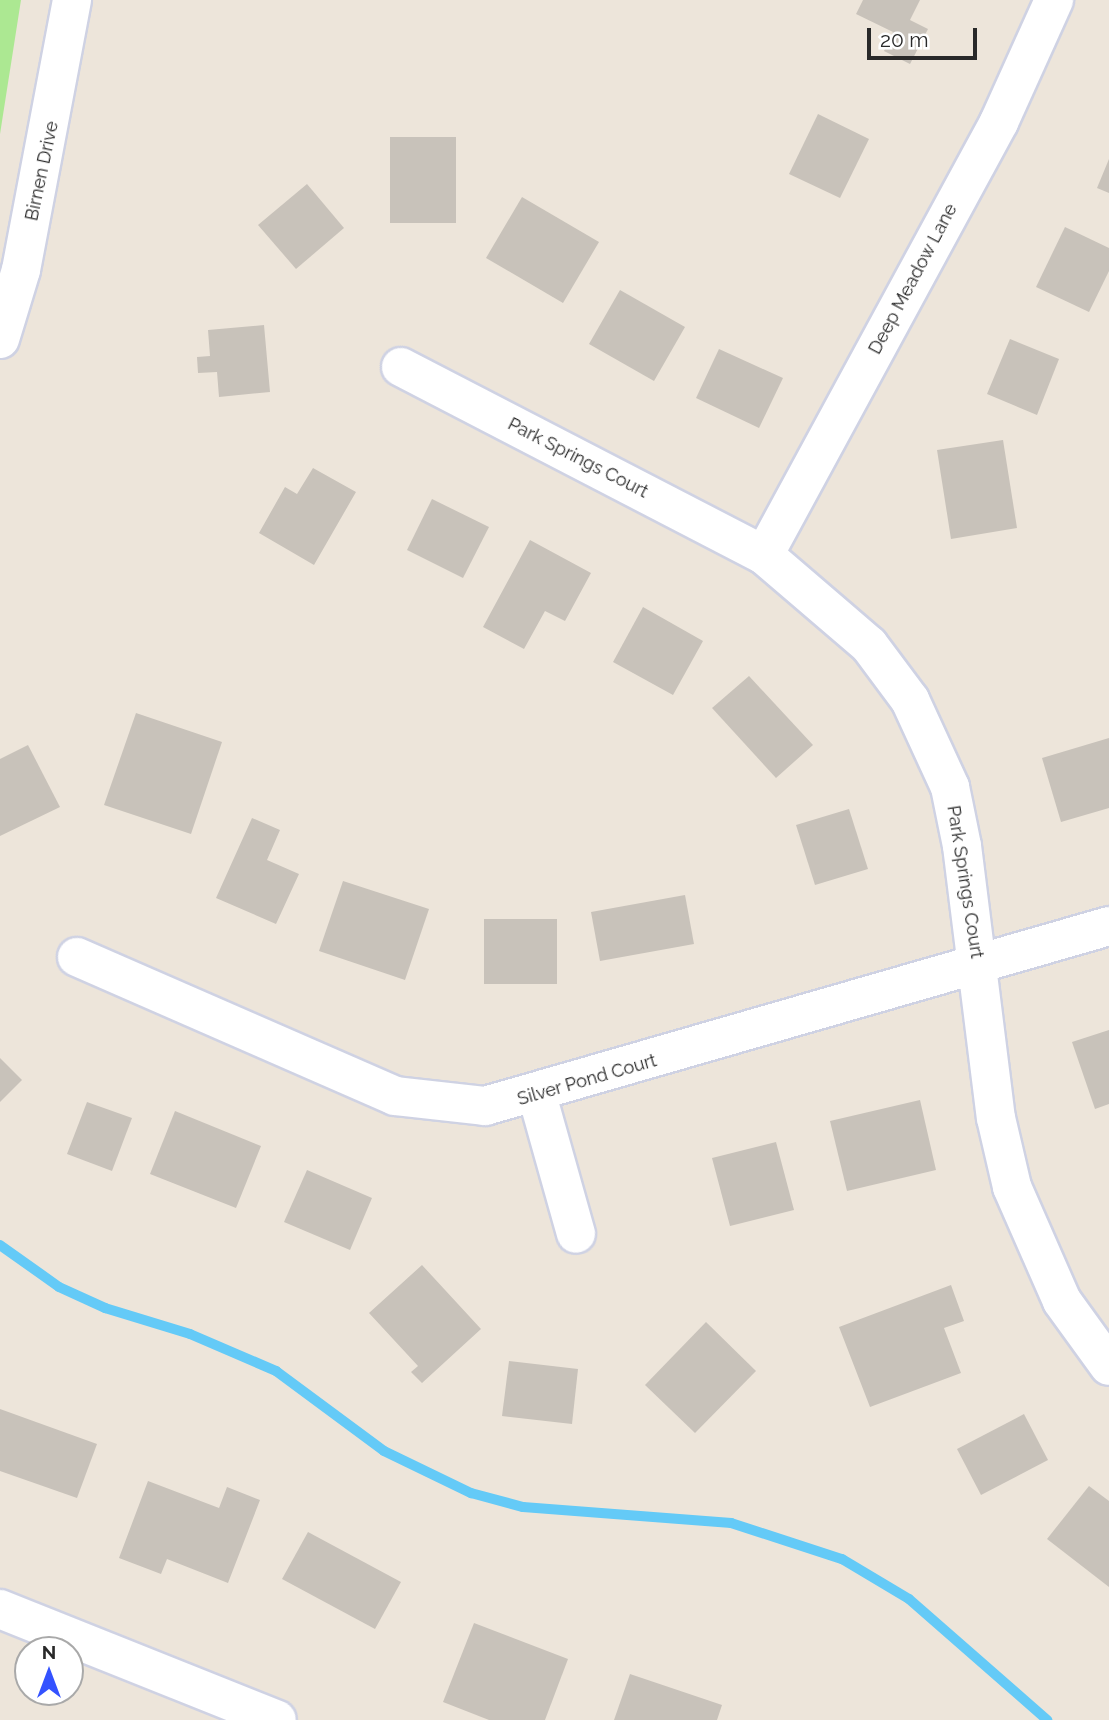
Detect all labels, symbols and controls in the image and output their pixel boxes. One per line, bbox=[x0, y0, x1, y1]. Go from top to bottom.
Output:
scale bar bbox=[871, 14, 981, 58]
text: 20 m bbox=[880, 27, 928, 52]
street label: Birnen Drive bbox=[21, 119, 63, 223]
street label: Deep Meadow Lane bbox=[864, 200, 962, 358]
street label: Park Springs Court bbox=[504, 413, 652, 503]
street label: Park Springs Court bbox=[942, 804, 988, 960]
street label: Silver Pond Court bbox=[515, 1050, 659, 1110]
north arrow bbox=[14, 1636, 84, 1706]
text: N bbox=[42, 1641, 56, 1663]

